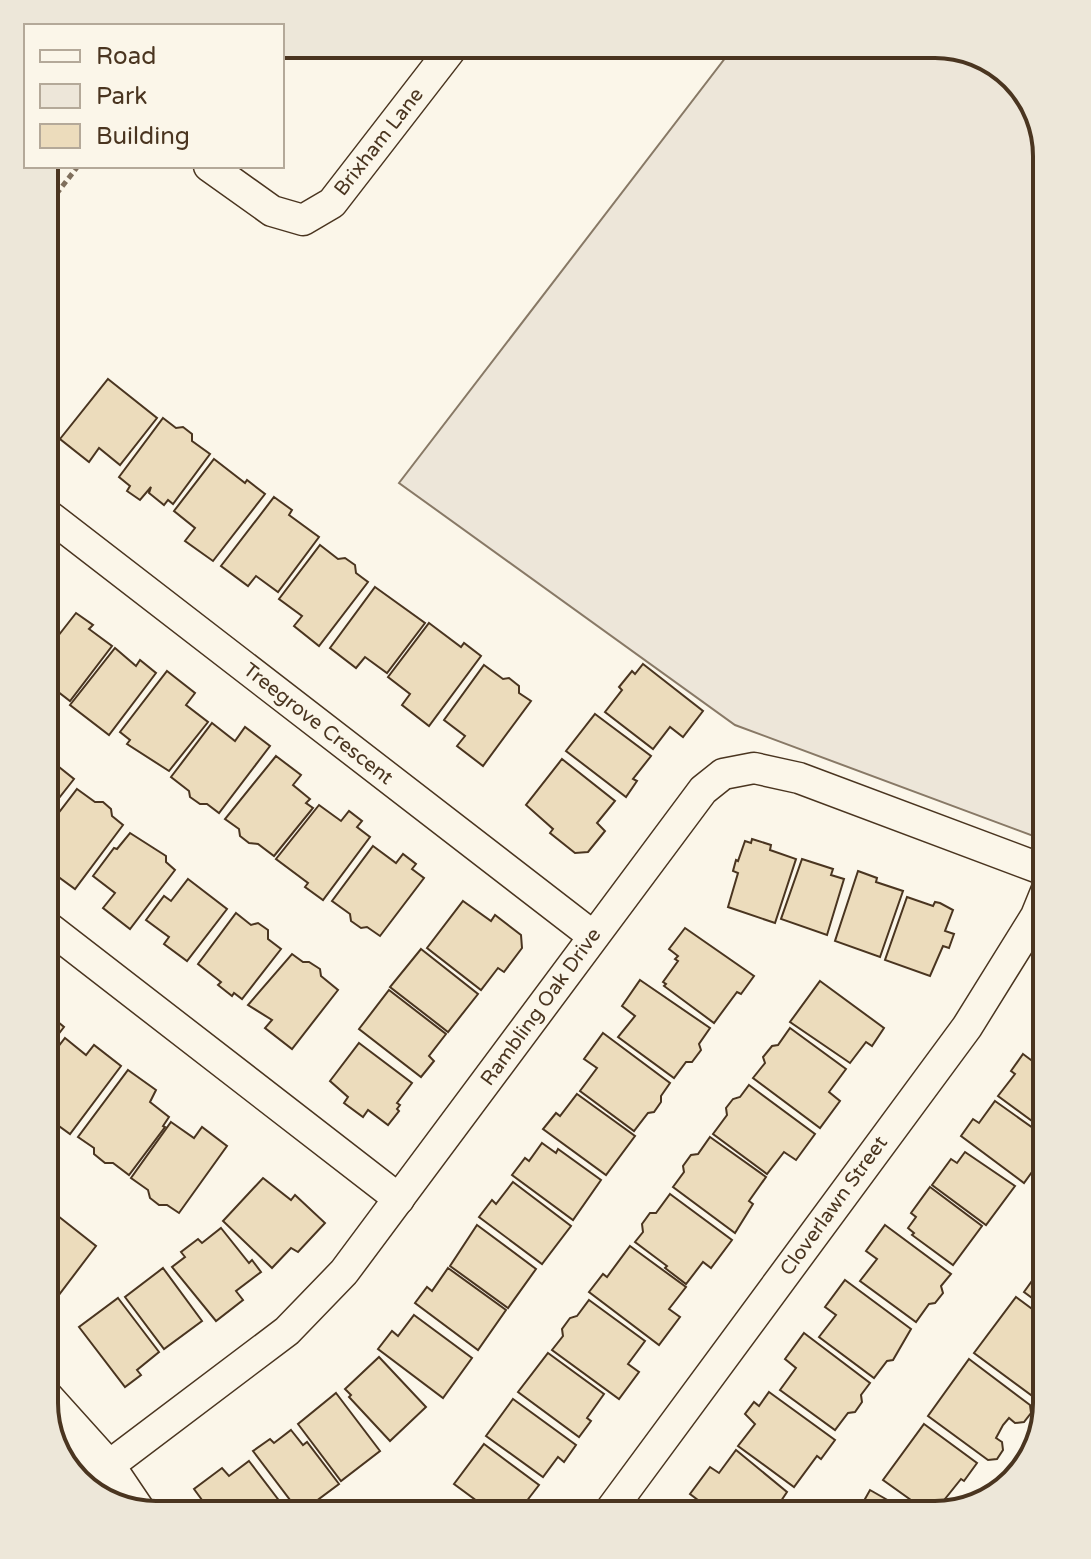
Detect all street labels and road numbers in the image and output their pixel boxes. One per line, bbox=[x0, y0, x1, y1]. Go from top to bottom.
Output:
street label: Brixham Lane bbox=[329, 83, 429, 201]
street label: Treegrove Crescent bbox=[238, 658, 398, 790]
street label: Rambling Oak Drive bbox=[476, 923, 606, 1091]
street label: Cloverlawn Street bbox=[775, 1131, 893, 1281]

